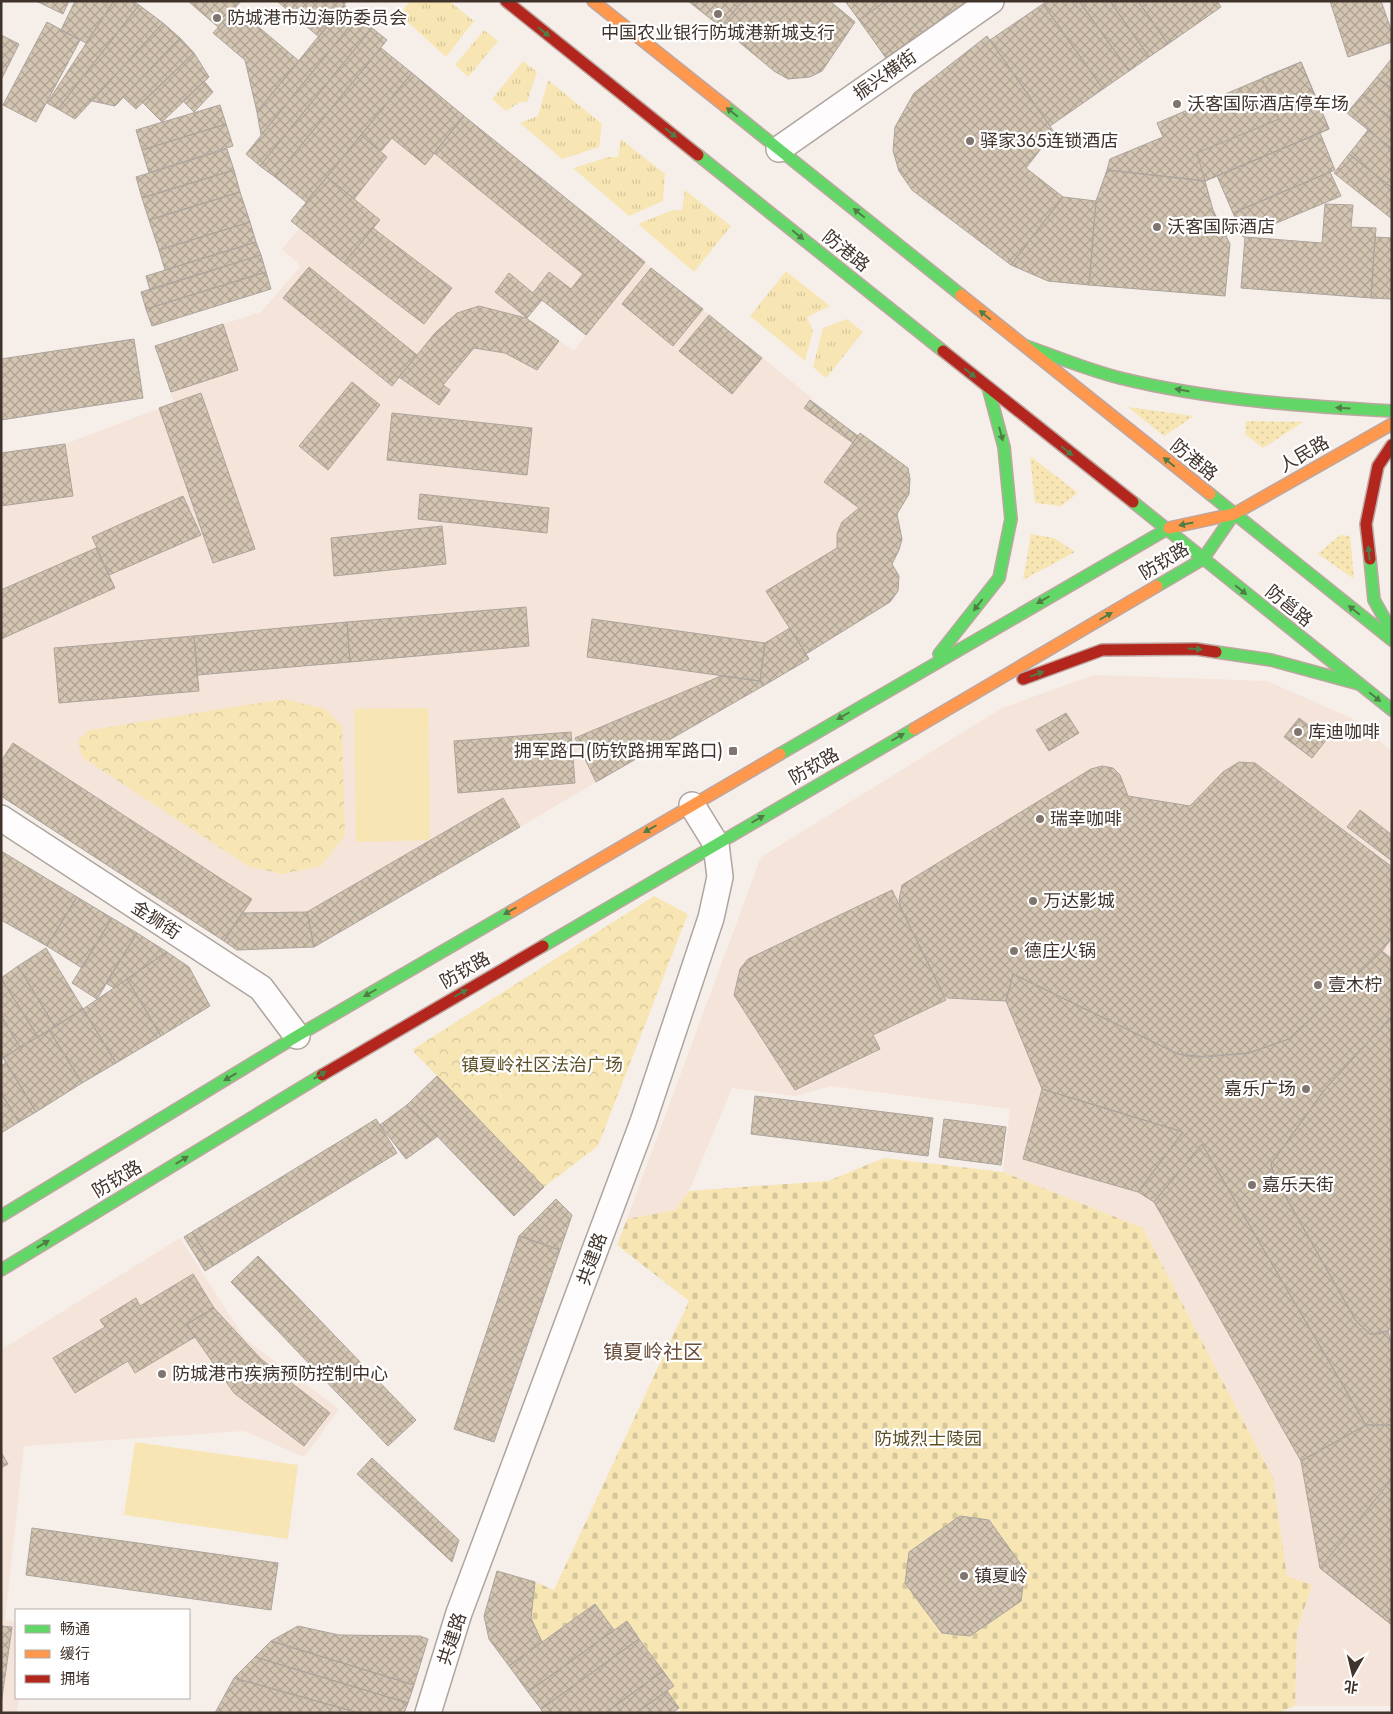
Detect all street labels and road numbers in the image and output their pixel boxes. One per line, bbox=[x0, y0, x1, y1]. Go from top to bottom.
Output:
street label: 振兴横街 bbox=[848, 44, 922, 106]
street label: 防港路 bbox=[817, 224, 875, 278]
street label: 人民路 bbox=[1274, 429, 1334, 479]
street label: 防港路 bbox=[1165, 433, 1223, 487]
street label: 防钦路 bbox=[1134, 536, 1194, 586]
street label: 防邕路 bbox=[1260, 579, 1318, 633]
street label: 防钦路 bbox=[784, 741, 844, 791]
street label: 金狮街 bbox=[126, 894, 186, 946]
street label: 防钦路 bbox=[435, 945, 495, 995]
street label: 防钦路 bbox=[87, 1154, 147, 1204]
street label: 共建路 bbox=[571, 1229, 613, 1289]
street label: 共建路 bbox=[431, 1609, 473, 1669]

